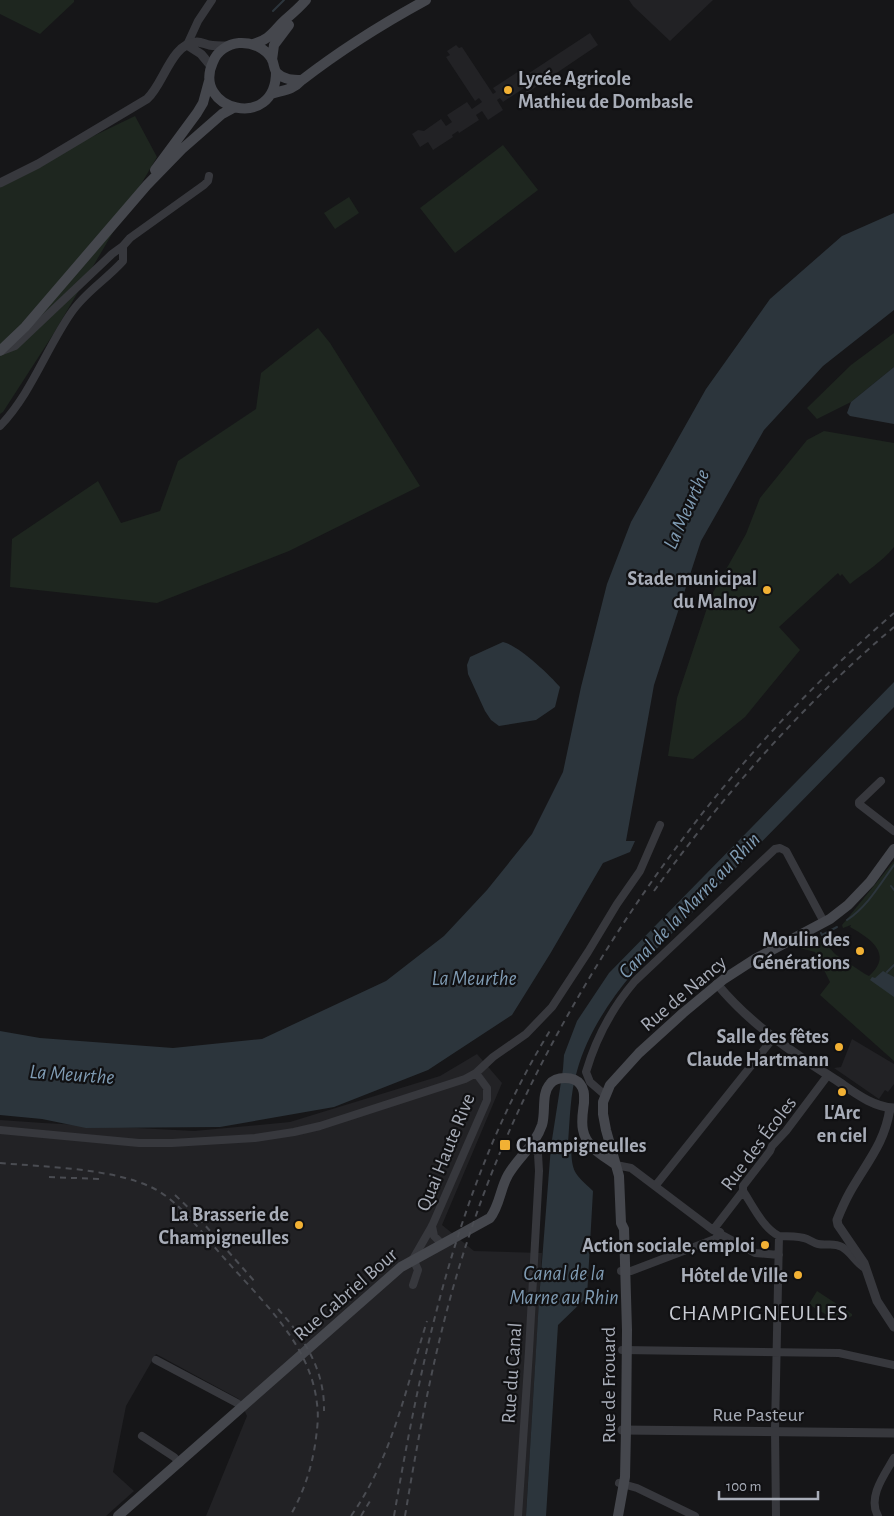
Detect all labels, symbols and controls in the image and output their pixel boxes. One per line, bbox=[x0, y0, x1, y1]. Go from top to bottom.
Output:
place label: Lycée Agricole Mathieu de Dombasle bbox=[518, 69, 693, 112]
marker: Lycée Agricole Mathieu de Dombasle bbox=[502, 84, 514, 96]
water label: La Meurthe bbox=[660, 466, 713, 552]
place label: Stade municipal du Malnoy bbox=[627, 569, 757, 612]
marker: Stade municipal du Malnoy bbox=[761, 584, 773, 596]
water label: Canal de la Marne au Rhin bbox=[614, 828, 764, 982]
place label: Moulin des Générations bbox=[753, 930, 850, 973]
marker: Moulin des Générations bbox=[854, 945, 866, 957]
street label: Rue de Nancy bbox=[637, 952, 731, 1035]
water label: La Meurthe bbox=[431, 968, 517, 989]
place label: Salle des fêtes Claude Hartmann bbox=[687, 1027, 829, 1070]
marker: Salle des fêtes Claude Hartmann bbox=[833, 1041, 845, 1053]
water label: La Meurthe bbox=[29, 1061, 115, 1088]
marker: L'Arc en ciel bbox=[836, 1086, 848, 1098]
street label: Quai Haute Rive bbox=[413, 1091, 479, 1214]
street label: Rue des Écoles bbox=[716, 1092, 800, 1194]
place label: L'Arc en ciel bbox=[817, 1103, 867, 1146]
place label: Champigneulles bbox=[516, 1136, 647, 1156]
marker: Champigneulles bbox=[498, 1138, 512, 1152]
place label: La Brasserie de Champigneulles bbox=[159, 1205, 289, 1248]
marker: La Brasserie de Champigneulles bbox=[293, 1219, 305, 1231]
place label: Action sociale, emploi bbox=[582, 1236, 755, 1256]
marker: Action sociale, emploi bbox=[759, 1239, 771, 1251]
street label: Rue Gabriel Bour bbox=[290, 1244, 402, 1345]
water label: Canal de la Marne au Rhin bbox=[509, 1263, 619, 1308]
place label: Hôtel de Ville bbox=[680, 1266, 788, 1286]
marker: Hôtel de Ville bbox=[792, 1269, 804, 1281]
district label: CHAMPIGNEULLES bbox=[669, 1302, 849, 1324]
street label: Rue du Canal bbox=[498, 1322, 526, 1424]
street label: Rue de Frouard bbox=[599, 1327, 619, 1443]
street label: Rue Pasteur bbox=[712, 1405, 804, 1425]
scale bar bbox=[719, 1468, 818, 1500]
text: 100 m bbox=[726, 1479, 761, 1494]

